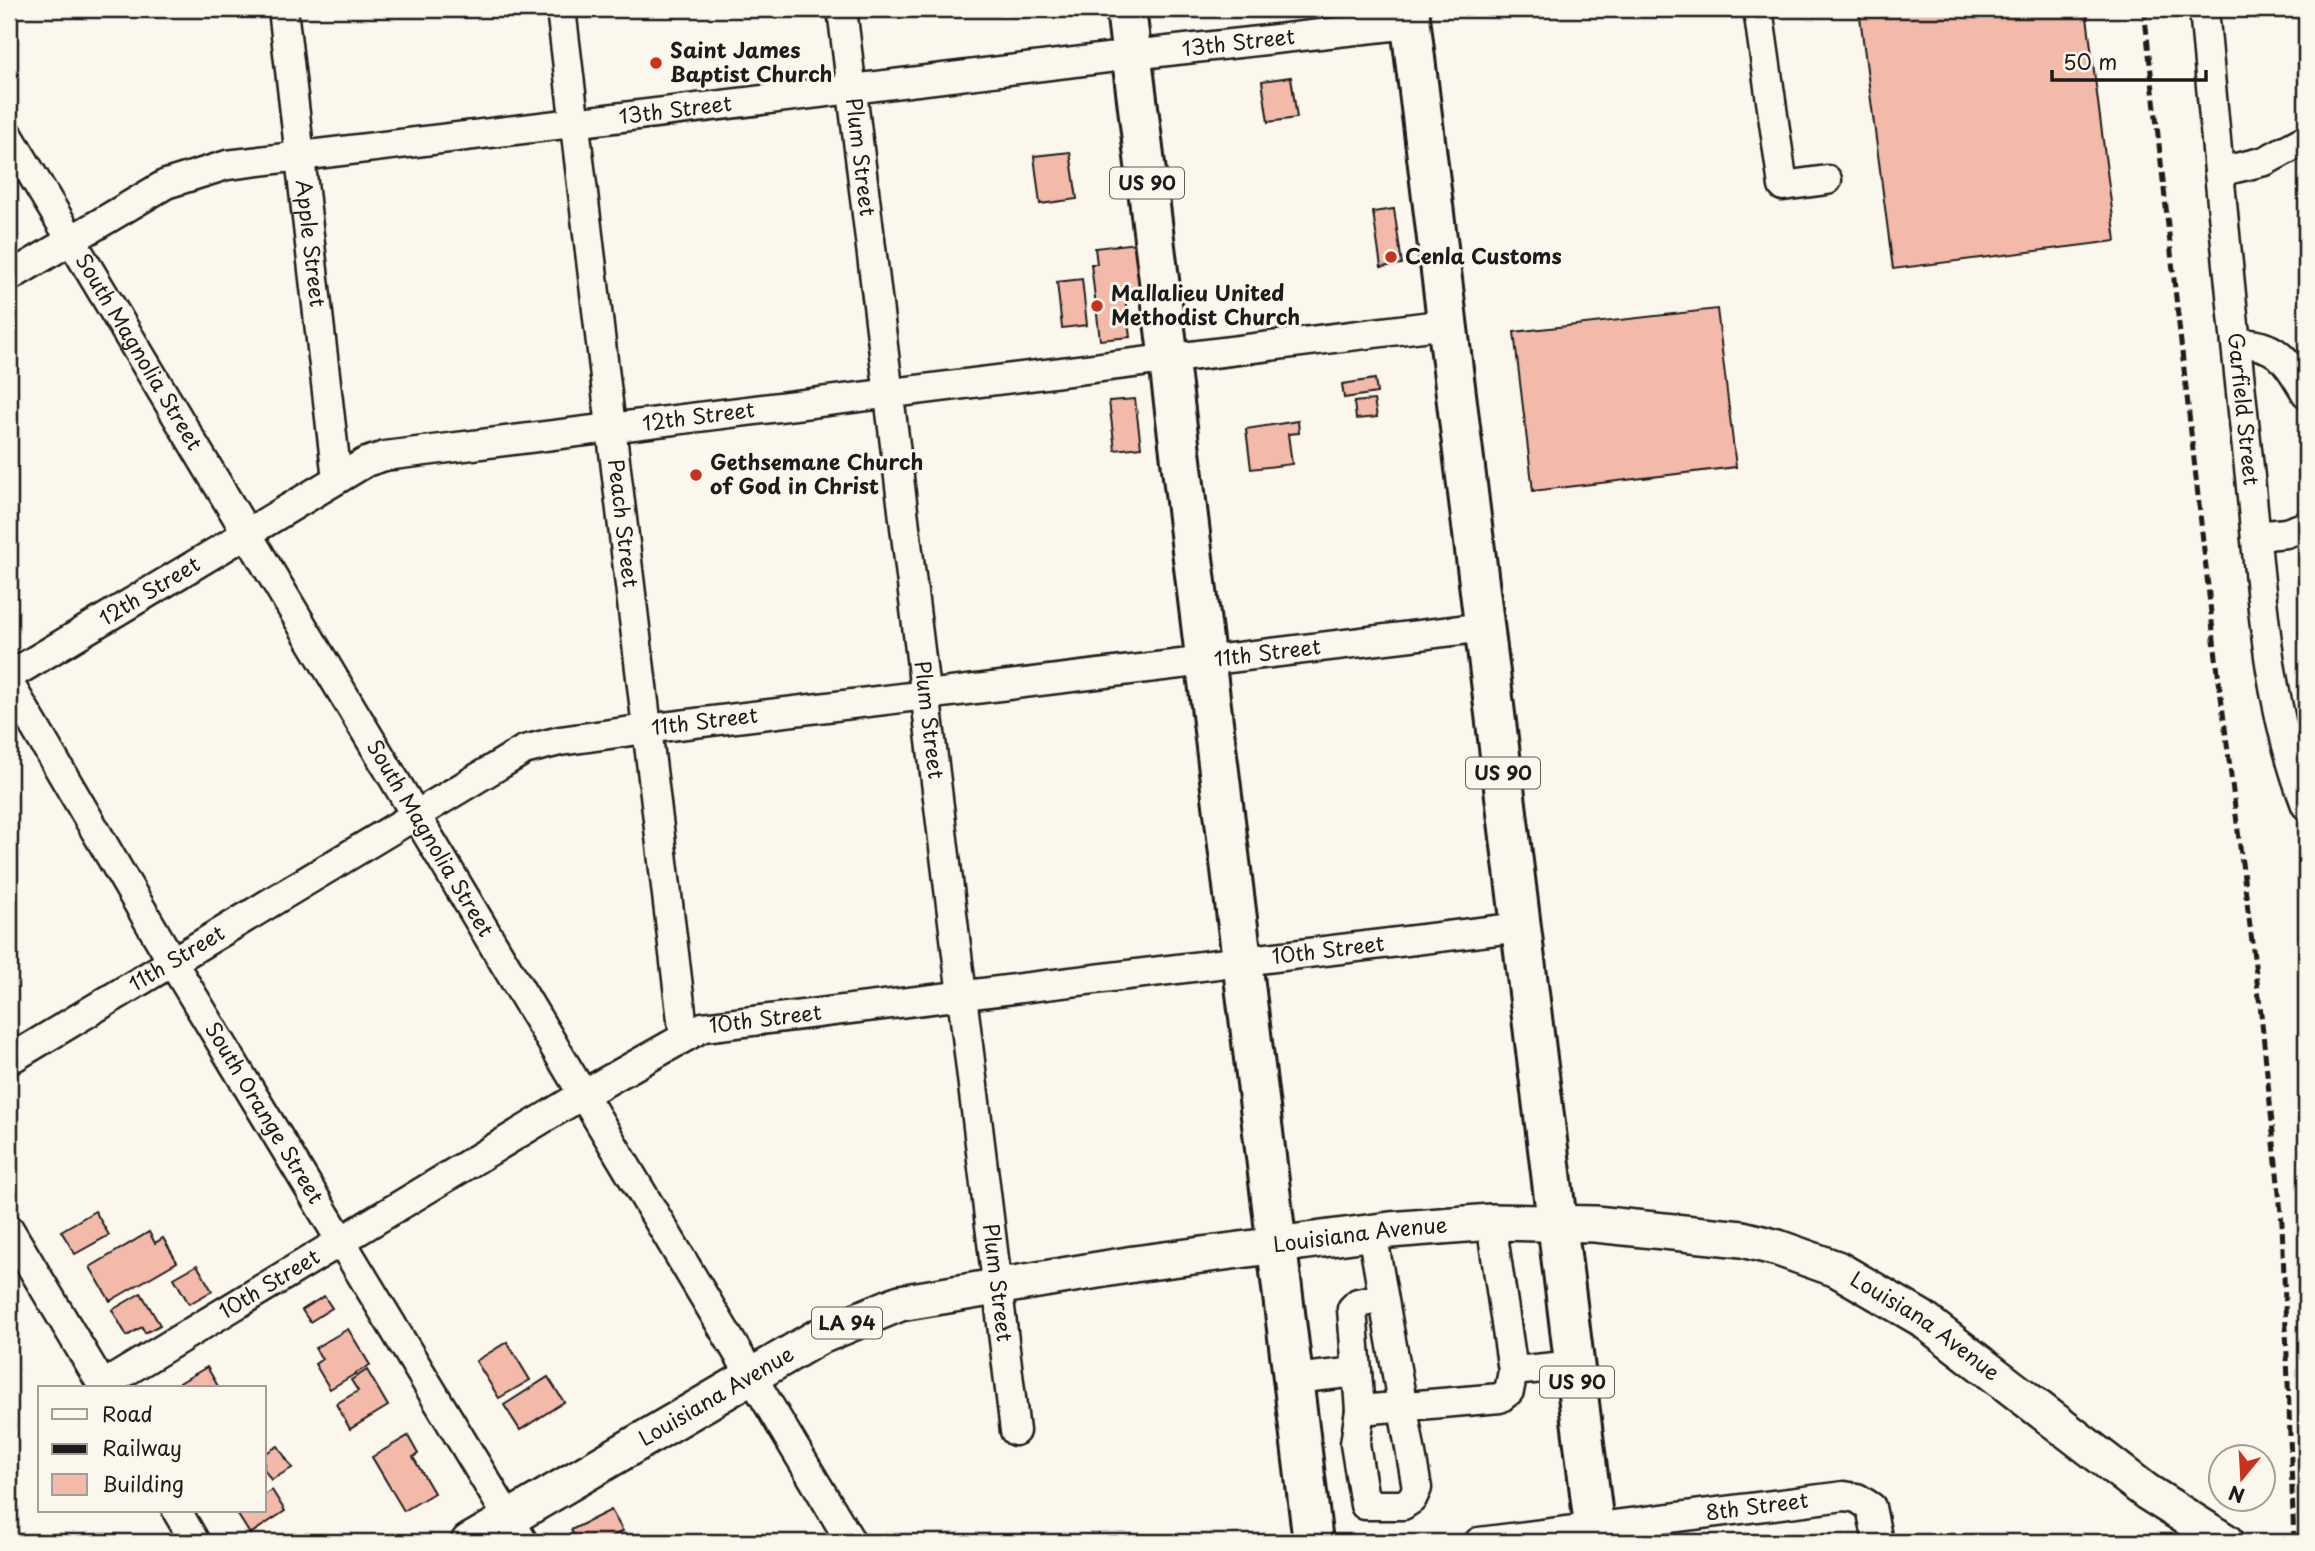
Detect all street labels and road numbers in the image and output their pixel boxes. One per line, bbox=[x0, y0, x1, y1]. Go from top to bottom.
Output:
street label: 13th Street bbox=[1180, 19, 1296, 63]
street label: 13th Street bbox=[617, 86, 733, 131]
street label: Plum Street bbox=[839, 96, 885, 218]
road number: US 90 bbox=[1110, 168, 1184, 198]
street label: Apple Street bbox=[289, 178, 335, 309]
street label: South Magnolia Street bbox=[69, 247, 212, 456]
street label: Garfield Street bbox=[2221, 331, 2269, 487]
street label: 12th Street bbox=[640, 392, 756, 438]
street label: Peach Street bbox=[601, 457, 648, 589]
street label: 12th Street bbox=[92, 547, 205, 633]
street label: 11th Street bbox=[1212, 629, 1322, 674]
street label: Plum Street bbox=[907, 658, 954, 781]
street label: 11th Street bbox=[649, 698, 759, 742]
street label: South Magnolia Street bbox=[360, 733, 503, 942]
road number: US 90 bbox=[1466, 758, 1540, 788]
street label: 11th Street bbox=[122, 916, 230, 999]
street label: 10th Street bbox=[1270, 926, 1386, 971]
street label: 10th Street bbox=[707, 995, 823, 1040]
street label: South Orange Street bbox=[198, 1015, 333, 1209]
street label: Louisiana Avenue bbox=[1271, 1208, 1449, 1259]
street label: Plum Street bbox=[976, 1221, 1022, 1343]
street label: 10th Street bbox=[212, 1240, 325, 1326]
street label: Louisiana Avenue bbox=[1845, 1262, 2008, 1387]
road number: LA 94 bbox=[812, 1308, 882, 1338]
street label: Louisiana Avenue bbox=[632, 1337, 799, 1453]
road number: US 90 bbox=[1540, 1366, 1614, 1398]
street label: 8th Street bbox=[1703, 1483, 1810, 1527]

